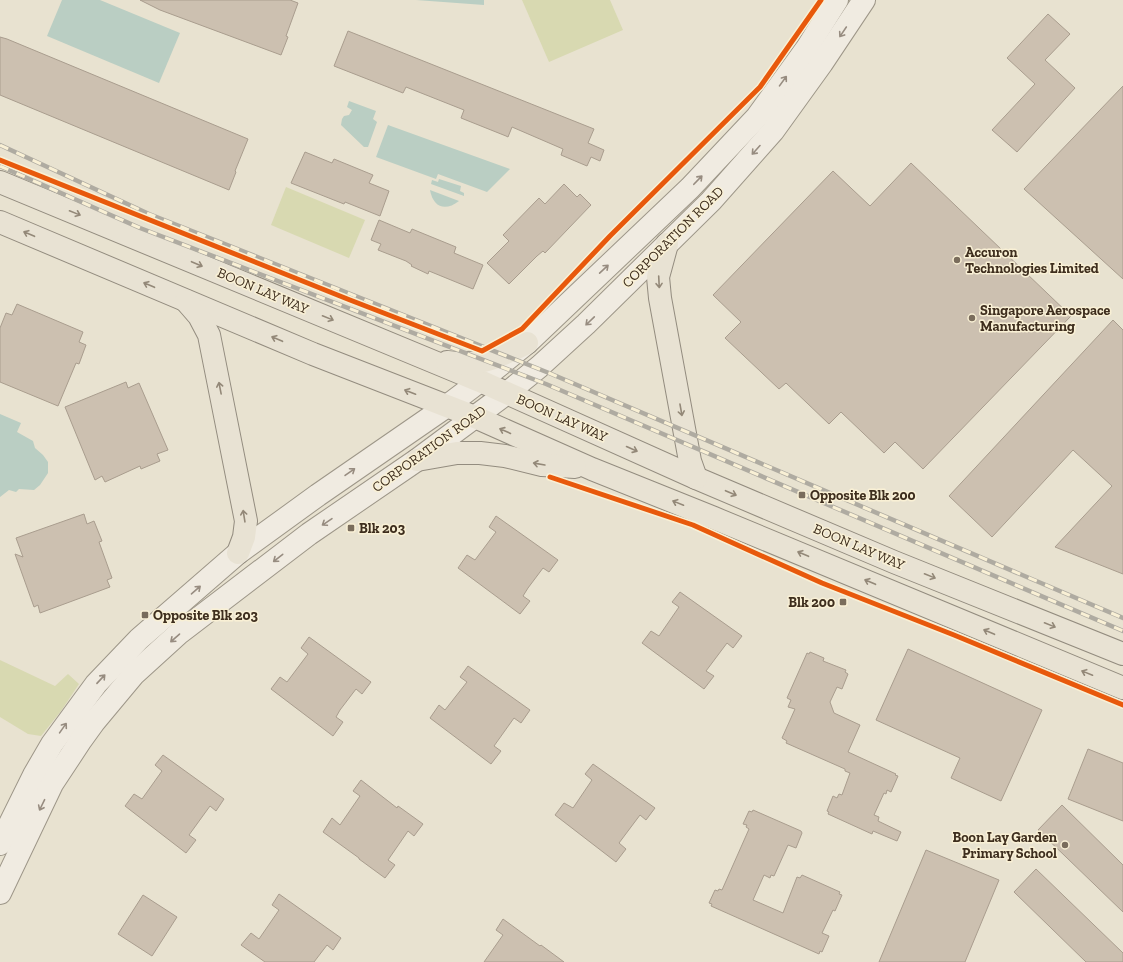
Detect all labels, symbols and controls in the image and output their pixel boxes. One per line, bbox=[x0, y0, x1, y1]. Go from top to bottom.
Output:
one-way arrow bbox=[838, 27, 847, 38]
one-way arrow bbox=[779, 76, 787, 87]
one-way arrow bbox=[752, 145, 761, 155]
one-way arrow bbox=[693, 175, 702, 185]
street label: CORPORATION ROAD bbox=[619, 183, 727, 291]
one-way arrow bbox=[68, 210, 80, 217]
one-way arrow bbox=[24, 230, 36, 237]
place label: Accuron Technologies Limited bbox=[965, 244, 1099, 277]
marker: Accuron Technologies Limited bbox=[952, 255, 962, 265]
one-way arrow bbox=[191, 260, 203, 268]
street label: BOON LAY WAY bbox=[215, 264, 312, 318]
one-way arrow bbox=[599, 264, 609, 274]
one-way arrow bbox=[655, 275, 663, 288]
one-way arrow bbox=[143, 280, 155, 288]
place label: Singapore Aerospace Manufacturing bbox=[980, 302, 1111, 335]
marker: Singapore Aerospace Manufacturing bbox=[967, 313, 977, 323]
one-way arrow bbox=[321, 315, 333, 322]
one-way arrow bbox=[585, 316, 595, 326]
one-way arrow bbox=[272, 335, 284, 342]
one-way arrow bbox=[215, 382, 223, 395]
one-way arrow bbox=[405, 387, 417, 395]
street label: BOON LAY WAY bbox=[514, 390, 610, 446]
street label: CORPORATION ROAD bbox=[369, 402, 489, 496]
one-way arrow bbox=[677, 403, 685, 416]
one-way arrow bbox=[499, 427, 511, 434]
one-way arrow bbox=[626, 446, 638, 453]
one-way arrow bbox=[533, 460, 546, 468]
one-way arrow bbox=[345, 468, 356, 476]
place label: Opposite Blk 200 bbox=[810, 487, 916, 504]
one-way arrow bbox=[725, 490, 737, 497]
marker: Opposite Blk 200 bbox=[797, 490, 807, 500]
one-way arrow bbox=[673, 499, 685, 506]
one-way arrow bbox=[240, 510, 248, 523]
one-way arrow bbox=[322, 518, 333, 526]
place label: Blk 203 bbox=[359, 520, 406, 537]
street label: BOON LAY WAY bbox=[811, 520, 908, 574]
marker: Blk 203 bbox=[346, 523, 356, 533]
one-way arrow bbox=[797, 550, 809, 558]
one-way arrow bbox=[272, 554, 283, 562]
one-way arrow bbox=[923, 573, 935, 581]
one-way arrow bbox=[864, 578, 876, 586]
one-way arrow bbox=[190, 585, 201, 594]
place label: Blk 200 bbox=[788, 594, 835, 611]
marker: Blk 200 bbox=[838, 597, 848, 607]
place label: Opposite Blk 203 bbox=[153, 607, 258, 624]
marker: Opposite Blk 203 bbox=[140, 610, 150, 620]
one-way arrow bbox=[1044, 621, 1056, 629]
one-way arrow bbox=[984, 628, 996, 636]
one-way arrow bbox=[170, 633, 180, 642]
one-way arrow bbox=[1081, 669, 1093, 676]
one-way arrow bbox=[96, 674, 106, 684]
one-way arrow bbox=[59, 722, 67, 733]
one-way arrow bbox=[38, 799, 45, 811]
place label: Boon Lay Garden Primary School bbox=[953, 829, 1058, 862]
marker: Boon Lay Garden Primary School bbox=[1060, 840, 1070, 850]

